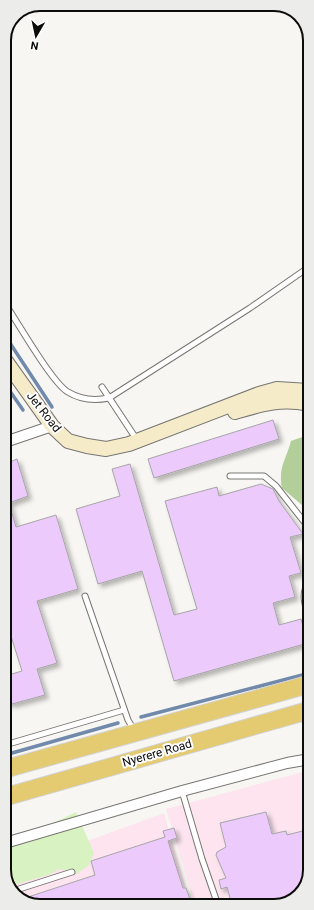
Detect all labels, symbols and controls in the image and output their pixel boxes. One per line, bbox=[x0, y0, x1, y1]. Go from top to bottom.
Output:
north arrow bbox=[16, 16, 56, 56]
text: N bbox=[29, 38, 39, 52]
street label: Jet Road bbox=[24, 389, 64, 435]
street label: Nyerere Road bbox=[121, 736, 193, 770]

